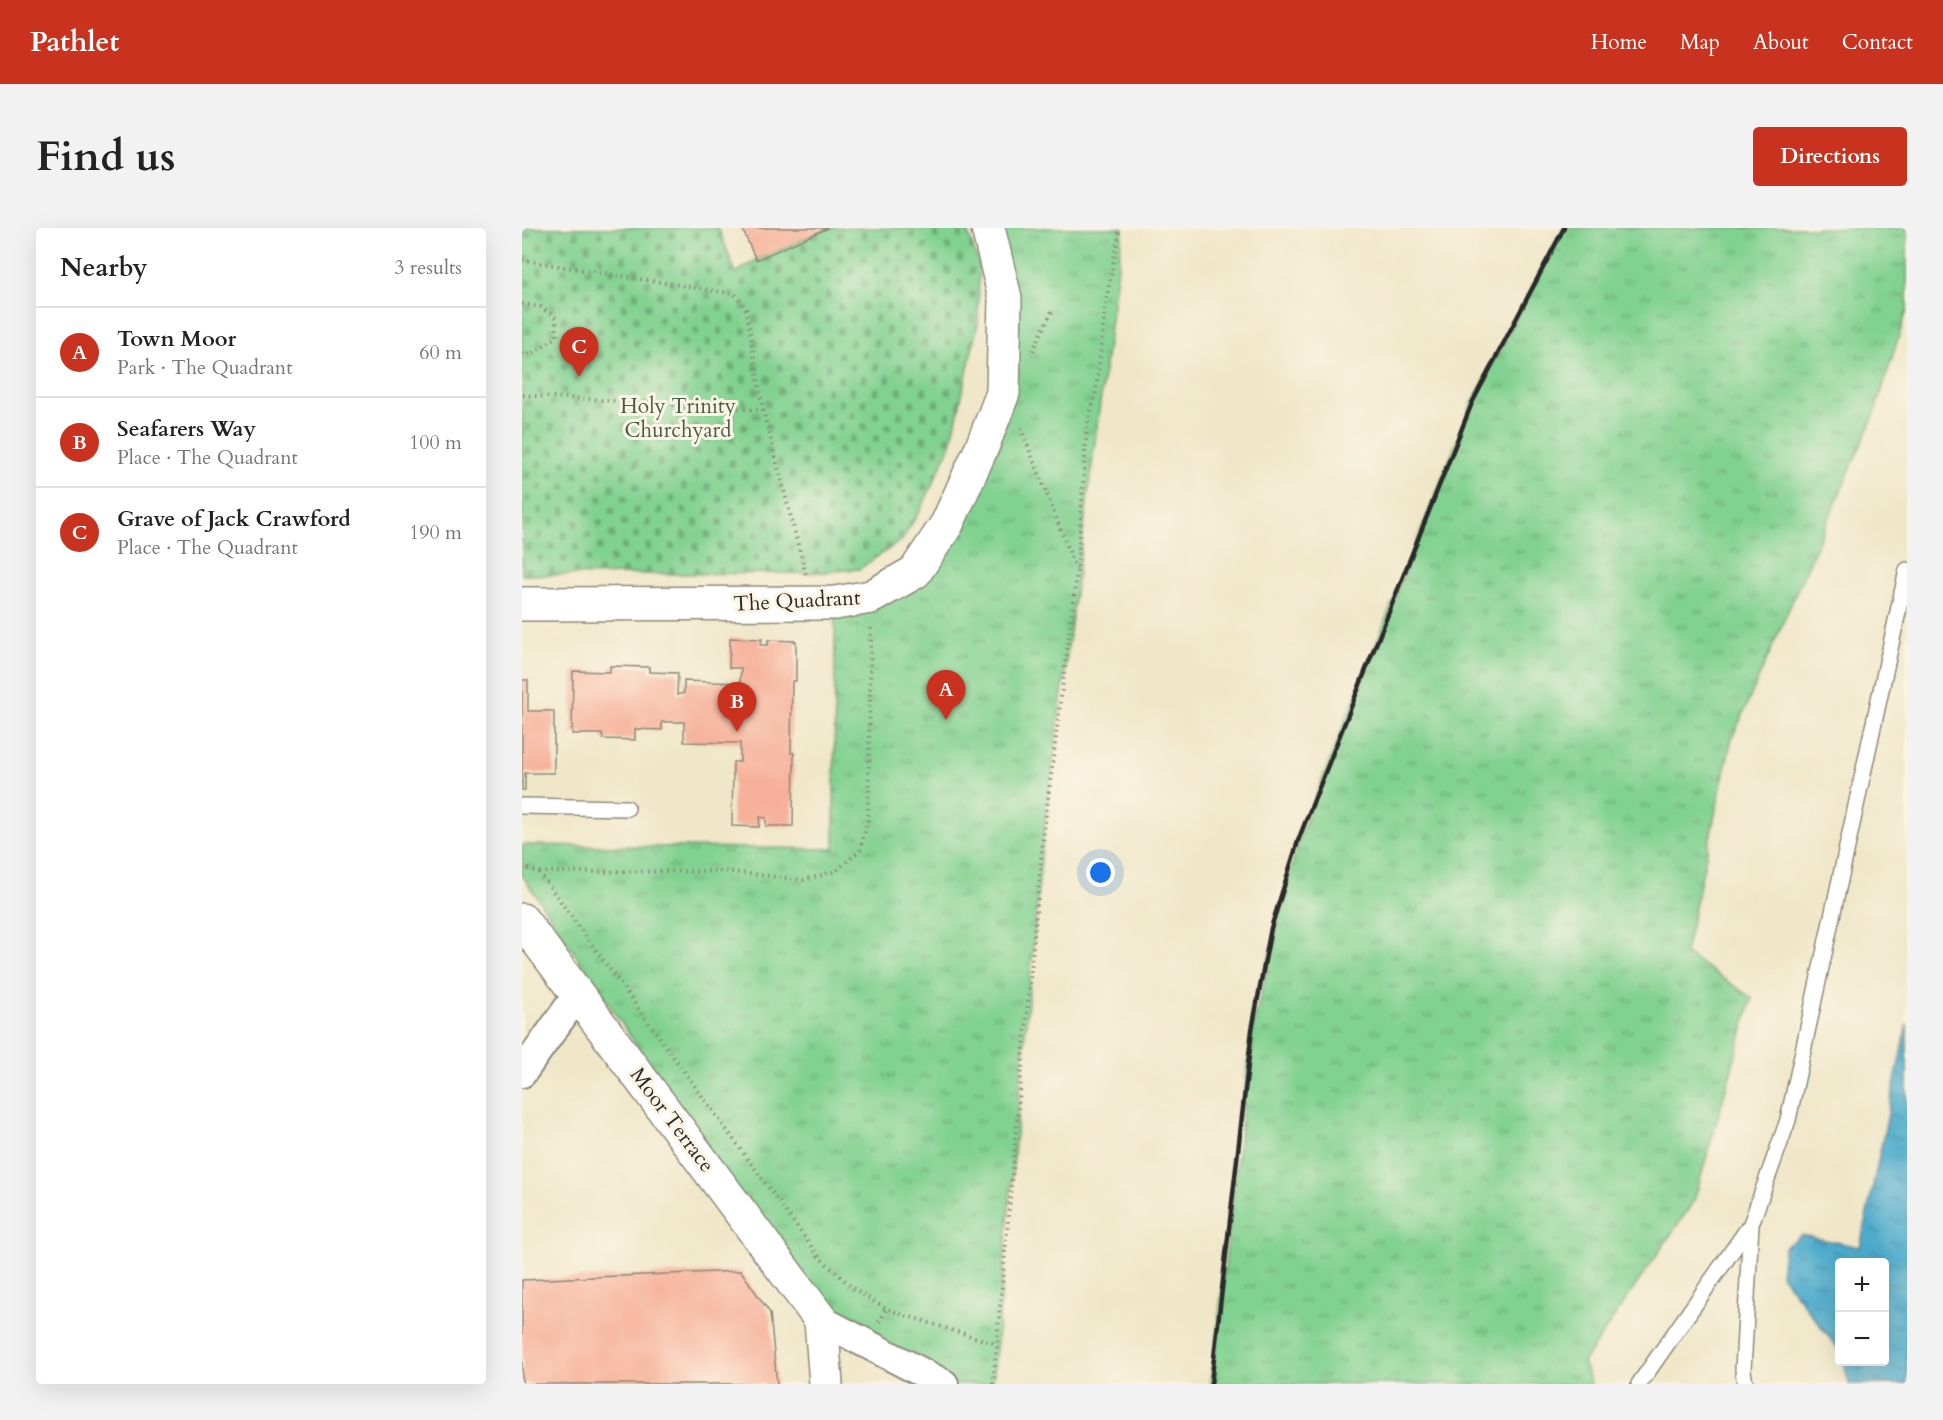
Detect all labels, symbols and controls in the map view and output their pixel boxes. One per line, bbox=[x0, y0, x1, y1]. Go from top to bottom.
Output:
text: Pathlet bbox=[30, 23, 119, 61]
text: Home bbox=[1591, 28, 1647, 57]
text: Map bbox=[1680, 28, 1720, 57]
text: About bbox=[1753, 28, 1809, 57]
text: Contact bbox=[1842, 28, 1913, 57]
button: Directions bbox=[1753, 127, 1907, 186]
text: Find us bbox=[36, 128, 176, 185]
text: Nearby bbox=[60, 250, 148, 285]
text: 3 results bbox=[394, 254, 462, 281]
text: Town Moor bbox=[117, 324, 236, 354]
pin: C bbox=[560, 328, 598, 377]
text: A bbox=[72, 339, 87, 366]
text: 60 m bbox=[419, 339, 462, 366]
text: Park · The Quadrant bbox=[117, 354, 293, 381]
park label: Holy Trinity Churchyard bbox=[620, 392, 736, 445]
text: Seafarers Way bbox=[117, 414, 256, 444]
text: B bbox=[72, 429, 87, 456]
text: 100 m bbox=[409, 429, 462, 456]
text: Place · The Quadrant bbox=[117, 444, 298, 471]
text: Grave of Jack Crawford bbox=[117, 504, 351, 534]
text: C bbox=[72, 519, 87, 546]
text: 190 m bbox=[409, 519, 462, 546]
text: Place · The Quadrant bbox=[117, 534, 298, 561]
street label: The Quadrant bbox=[733, 583, 862, 619]
pin: A bbox=[926, 670, 966, 720]
pin: B bbox=[718, 682, 756, 732]
your location bbox=[1086, 858, 1115, 887]
street label: Moor Terrace bbox=[623, 1062, 721, 1178]
map controls bbox=[1835, 1258, 1889, 1366]
button: + bbox=[1835, 1258, 1889, 1312]
button: − bbox=[1835, 1312, 1889, 1366]

